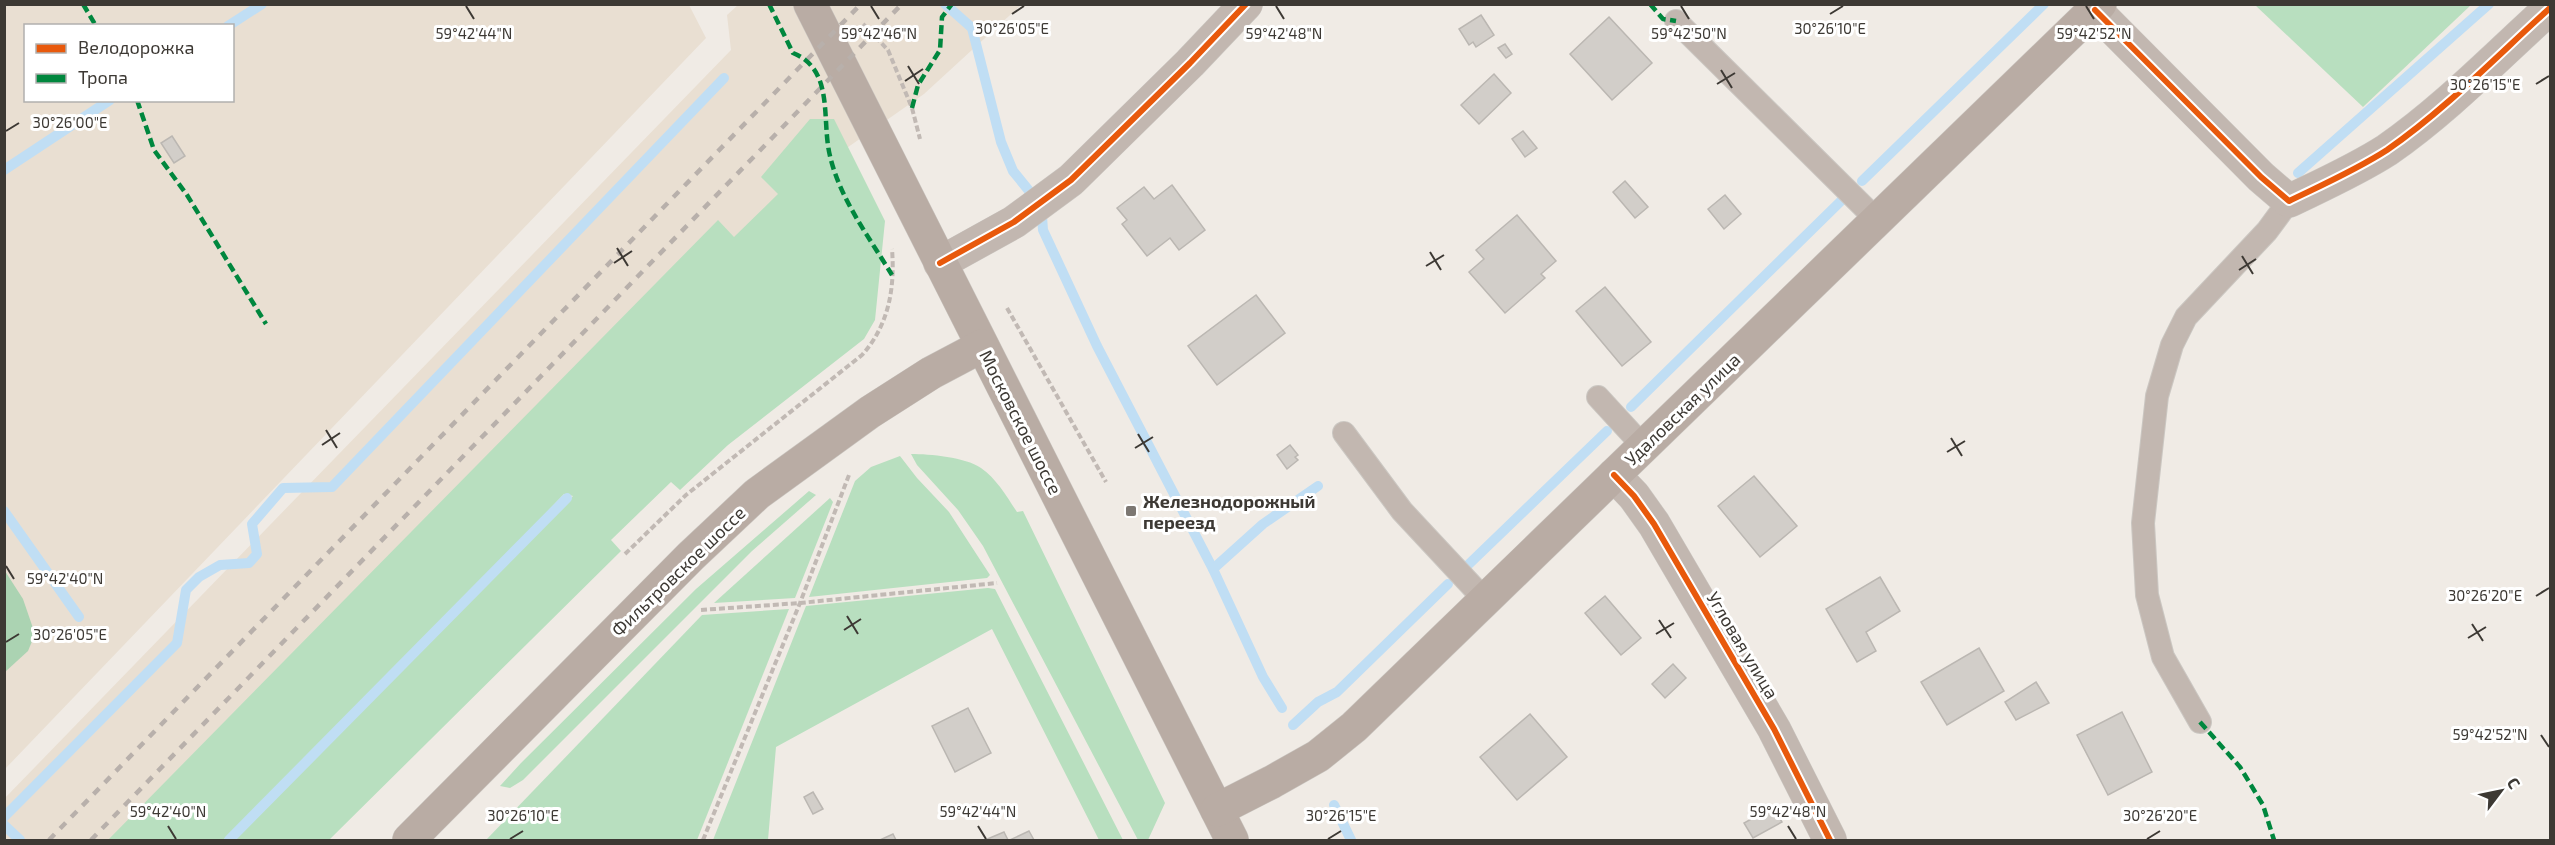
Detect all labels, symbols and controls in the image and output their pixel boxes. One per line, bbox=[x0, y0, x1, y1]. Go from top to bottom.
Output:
text: 30°26'05"E bbox=[975, 19, 1049, 37]
text: 30°26'10"E bbox=[1794, 19, 1866, 37]
legend bbox=[24, 24, 234, 102]
text: 59°42'44"N bbox=[436, 24, 512, 42]
text: 59°42'46"N bbox=[841, 24, 917, 42]
text: 59°42'48"N bbox=[1246, 24, 1322, 42]
text: 59°42'50"N bbox=[1651, 24, 1727, 42]
text: 59°42'52"N bbox=[2056, 24, 2132, 42]
text: Велодорожка bbox=[78, 36, 194, 58]
text: Тропа bbox=[78, 66, 128, 88]
text: 30°26'15"E bbox=[2450, 75, 2520, 93]
text: 30°26'00"E bbox=[33, 113, 107, 131]
street label: Московское шоссе bbox=[975, 346, 1067, 498]
street label: Удаловская улица bbox=[1620, 348, 1744, 470]
place label: Железнодорожный переезд bbox=[1143, 490, 1315, 533]
street label: Фильтровское шоссе bbox=[607, 501, 749, 641]
marker: Железнодорожный переезд bbox=[1124, 504, 1138, 518]
text: 59°42'40"N bbox=[27, 569, 103, 587]
text: 30°26'20"E bbox=[2448, 586, 2522, 604]
street label: Угловая улица bbox=[1702, 588, 1784, 702]
text: 30°26'05"E bbox=[33, 625, 107, 643]
text: 59°42'52"N bbox=[2452, 725, 2528, 743]
north arrow bbox=[2471, 761, 2531, 821]
text: С bbox=[2504, 774, 2525, 792]
text: 59°42'40"N bbox=[130, 802, 206, 820]
text: 59°42'44"N bbox=[940, 802, 1016, 820]
text: 59°42'48"N bbox=[1750, 802, 1826, 820]
text: 30°26'10"E bbox=[487, 806, 559, 824]
text: 30°26'15"E bbox=[1306, 806, 1376, 824]
text: 30°26'20"E bbox=[2123, 806, 2197, 824]

